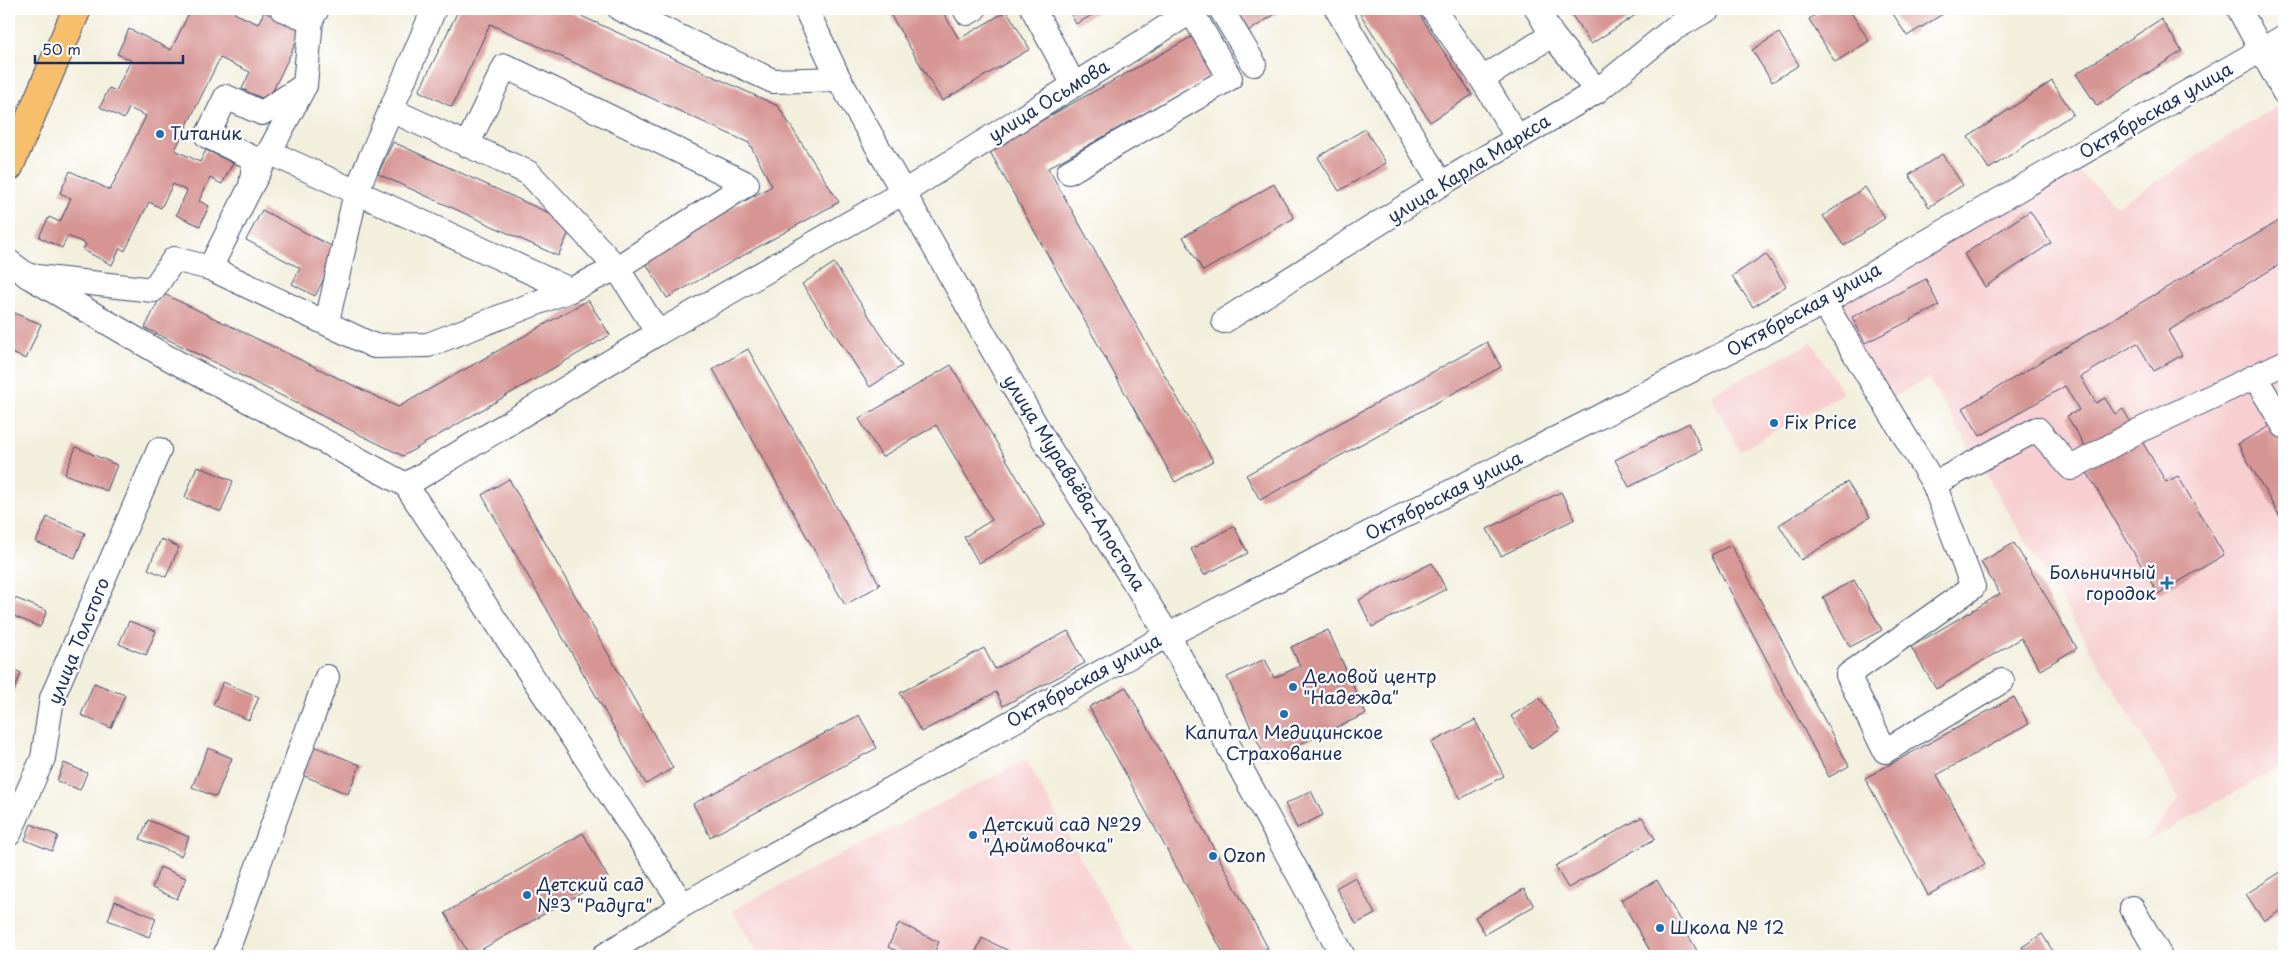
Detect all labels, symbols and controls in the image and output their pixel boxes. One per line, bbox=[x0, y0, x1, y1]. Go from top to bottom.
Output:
scale bar bbox=[35, 32, 182, 64]
text: 50 m bbox=[42, 37, 81, 60]
street label: улица Осьмова bbox=[983, 51, 1115, 148]
street label: Октябрьская улица bbox=[2074, 54, 2238, 165]
street label: улица Карла Маркса bbox=[1382, 106, 1556, 229]
place label: Титаник bbox=[170, 119, 242, 146]
marker: Титаник bbox=[154, 128, 166, 140]
street label: Октябрьская улица bbox=[1721, 255, 1886, 362]
street label: улица Муравьёва-Апостола bbox=[997, 369, 1154, 596]
place label: Fix Price bbox=[1784, 408, 1857, 435]
marker: Fix Price bbox=[1768, 417, 1780, 429]
street label: Октябрьская улица bbox=[1360, 443, 1527, 546]
place label: Больничный городок bbox=[2049, 558, 2156, 606]
street label: улица Толстого bbox=[40, 573, 115, 708]
marker: Больничный городок bbox=[2160, 576, 2174, 590]
street label: Октябрьская улица bbox=[1001, 626, 1166, 733]
place label: Деловой центр "Надежда" bbox=[1302, 662, 1437, 710]
marker: Деловой центр "Надежда" bbox=[1287, 681, 1299, 693]
marker: Капитал Медицинское Страхование bbox=[1278, 708, 1290, 720]
place label: Капитал Медицинское Страхование bbox=[1185, 718, 1383, 766]
place label: Детский сад №29 "Дюймовочка" bbox=[982, 810, 1141, 858]
marker: Детский сад №29 "Дюймовочка" bbox=[967, 829, 979, 841]
place label: Ozon bbox=[1223, 841, 1266, 868]
marker: Ozon bbox=[1207, 850, 1219, 862]
place label: Детский сад №3 "Радуга" bbox=[536, 870, 653, 918]
marker: Детский сад №3 "Радуга" bbox=[521, 889, 533, 901]
place label: Школа № 12 bbox=[1670, 913, 1785, 940]
marker: Школа № 12 bbox=[1654, 922, 1666, 934]

